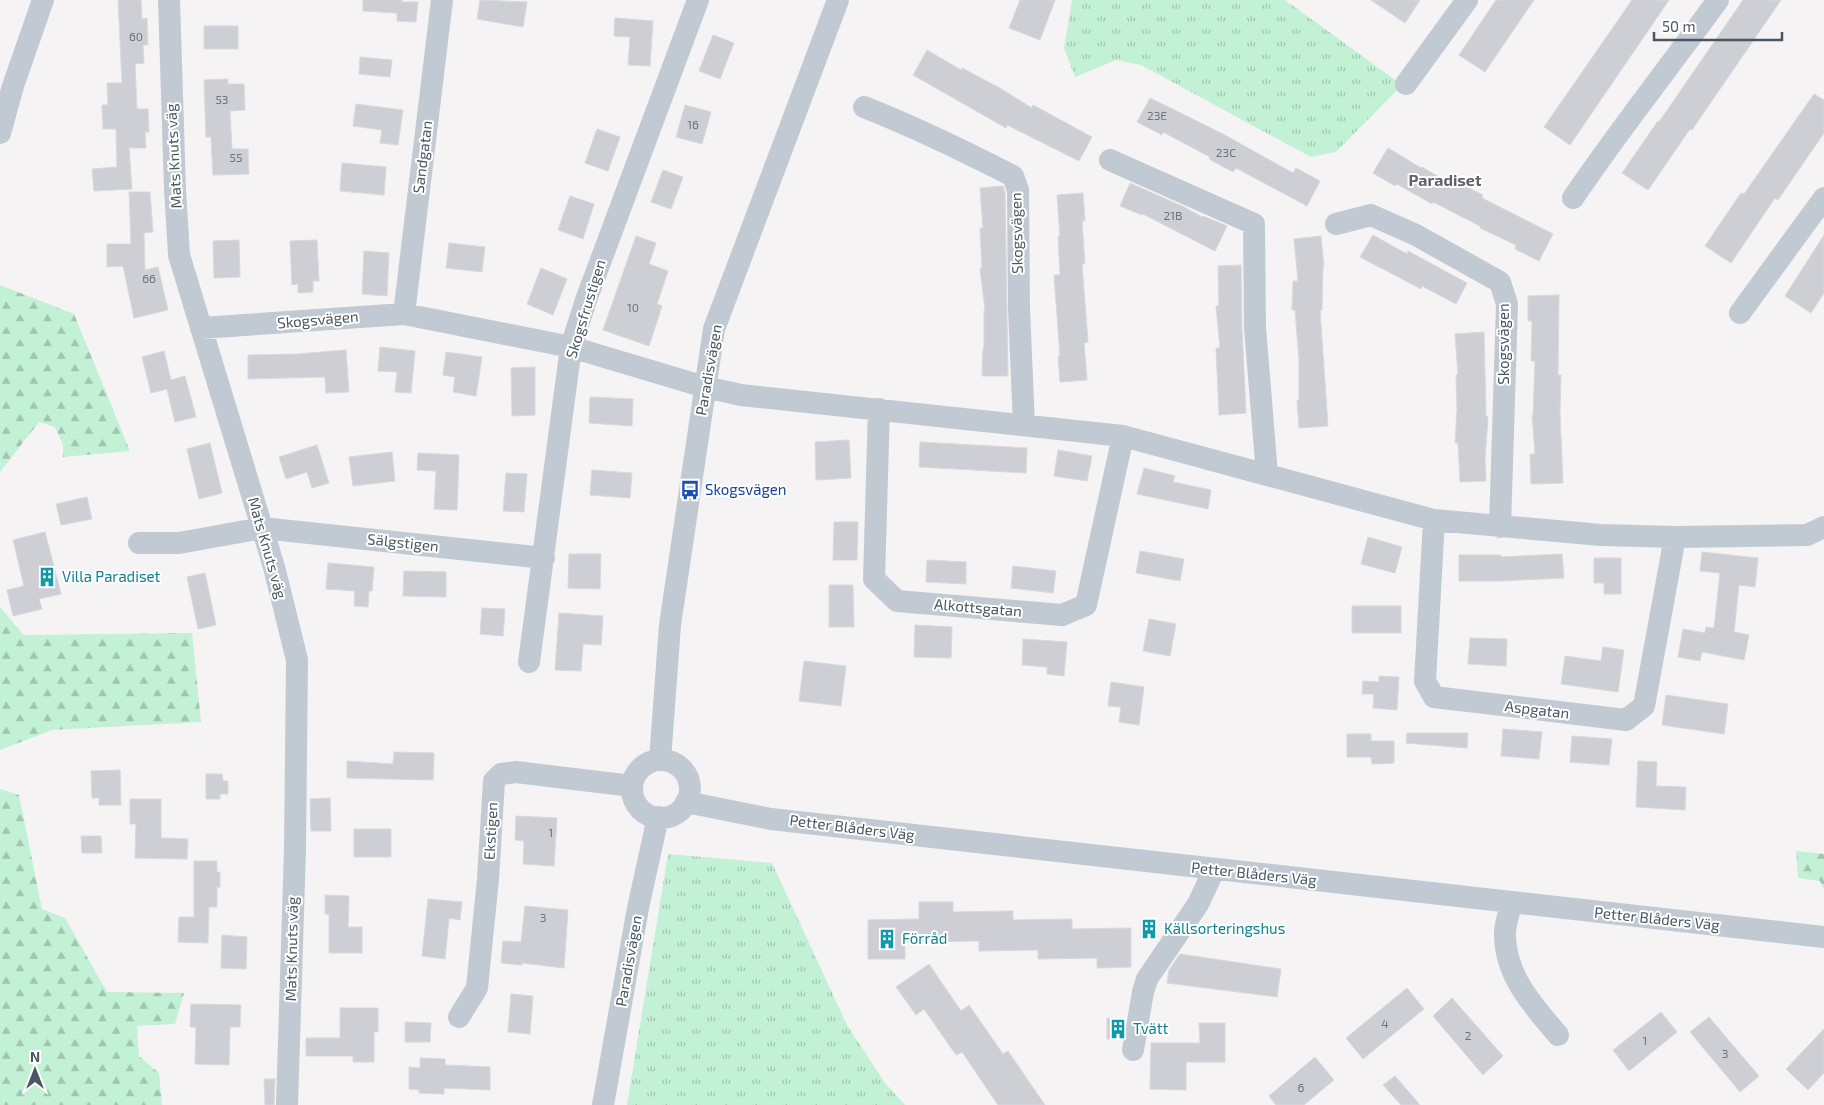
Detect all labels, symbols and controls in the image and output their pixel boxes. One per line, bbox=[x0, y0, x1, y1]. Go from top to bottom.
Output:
scale bar bbox=[1654, 10, 1782, 42]
text: 50 m bbox=[1662, 17, 1696, 35]
house number: 60 bbox=[129, 29, 143, 43]
house number: 53 bbox=[215, 92, 229, 106]
street label: Mats Knuts väg bbox=[161, 103, 185, 209]
house number: 23E bbox=[1147, 108, 1167, 122]
house number: 16 bbox=[687, 117, 699, 131]
street label: Sandgatan bbox=[409, 119, 435, 194]
house number: 23C bbox=[1216, 145, 1236, 159]
house number: 55 bbox=[230, 150, 242, 164]
district label: Paradiset bbox=[1409, 170, 1482, 189]
street label: Skogsvägen bbox=[1006, 192, 1026, 274]
house number: 21B bbox=[1164, 208, 1182, 222]
street label: Skogsfrustigen bbox=[561, 257, 609, 360]
house number: 66 bbox=[142, 271, 156, 285]
house number: 10 bbox=[627, 300, 639, 314]
street label: Skogsvägen bbox=[1494, 303, 1512, 385]
street label: Skogsvägen bbox=[277, 306, 359, 332]
street label: Paradisvägen bbox=[691, 323, 725, 417]
bus stop icon: Skogsvägen bbox=[679, 479, 701, 501]
place label: Skogsvägen bbox=[705, 480, 786, 498]
street label: Mats Knuts väg bbox=[245, 495, 291, 601]
street label: Sälgstigen bbox=[367, 529, 440, 555]
building icon: Villa Paradiset bbox=[36, 566, 58, 588]
place label: Villa Paradiset bbox=[62, 567, 161, 585]
street label: Alkottsgatan bbox=[933, 594, 1023, 620]
street label: Aspgatan bbox=[1504, 696, 1570, 722]
street label: Ekstigen bbox=[479, 801, 501, 860]
street label: Petter Blåders Väg bbox=[789, 810, 916, 844]
house number: 1 bbox=[549, 825, 553, 839]
street label: Petter Blåders Väg bbox=[1191, 857, 1318, 889]
street label: Mats Knuts väg bbox=[281, 896, 301, 1002]
street label: Petter Blåders Väg bbox=[1594, 902, 1721, 934]
house number: 3 bbox=[540, 910, 546, 924]
street label: Paradisvägen bbox=[611, 914, 645, 1008]
building icon: Källsorteringshus bbox=[1138, 918, 1160, 940]
place label: Källsorteringshus bbox=[1164, 919, 1285, 937]
building icon: Förråd bbox=[876, 928, 898, 950]
place label: Förråd bbox=[902, 929, 947, 947]
house number: 4 bbox=[1381, 1016, 1389, 1030]
building icon: Tvätt bbox=[1107, 1018, 1129, 1040]
place label: Tvätt bbox=[1133, 1019, 1168, 1037]
house number: 2 bbox=[1465, 1028, 1472, 1042]
house number: 1 bbox=[1643, 1033, 1647, 1047]
north arrow bbox=[10, 1045, 60, 1095]
house number: 3 bbox=[1722, 1046, 1728, 1060]
text: N bbox=[30, 1048, 40, 1065]
house number: 6 bbox=[1298, 1080, 1305, 1094]

